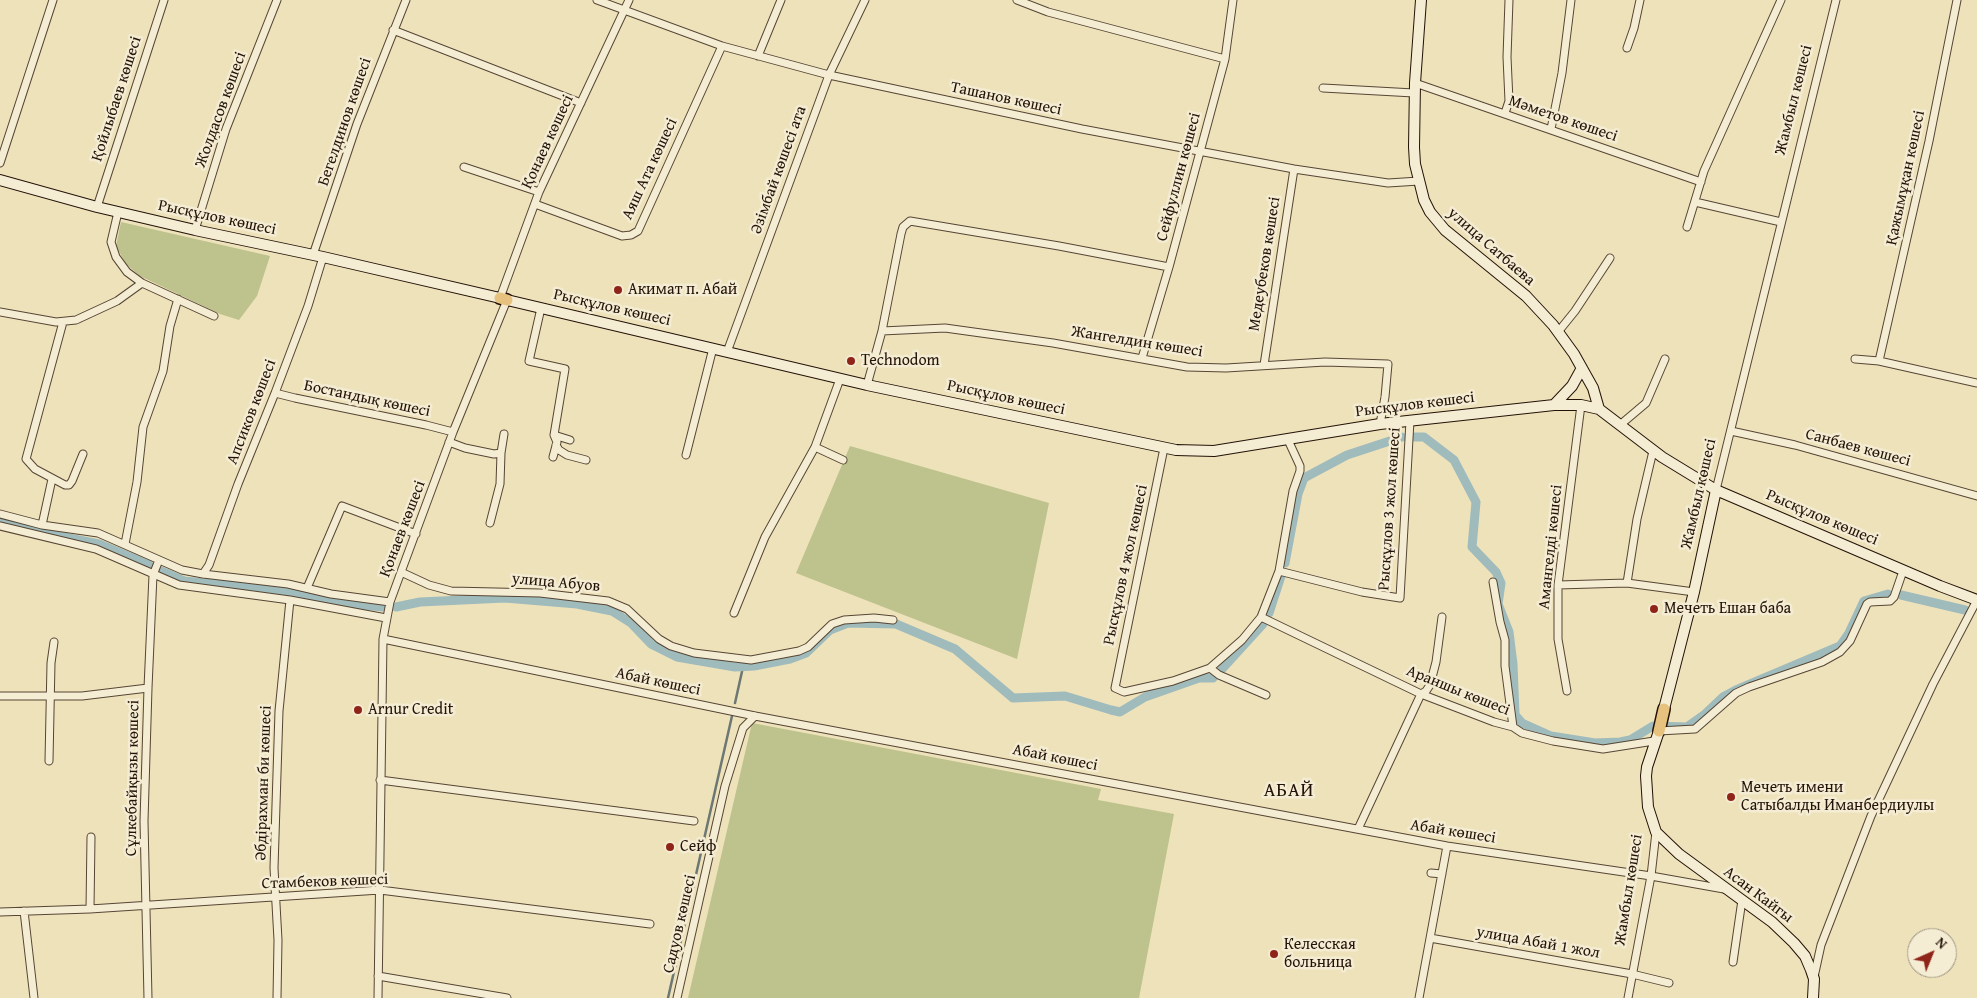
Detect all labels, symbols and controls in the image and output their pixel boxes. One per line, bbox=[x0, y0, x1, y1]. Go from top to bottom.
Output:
street label: Қойлыбаев көшесі bbox=[88, 34, 146, 164]
street label: Жамбыл көшесі bbox=[1771, 43, 1817, 157]
street label: Жолдасов көшесі bbox=[191, 49, 251, 171]
street label: Бегелдинов көшесі bbox=[314, 55, 376, 189]
street label: Ташанов көшесі bbox=[949, 78, 1063, 120]
street label: Мәметов көшесі bbox=[1506, 91, 1620, 147]
street label: Қонаев көшесі bbox=[518, 92, 578, 192]
street label: Әзімбай көшесі ата bbox=[747, 103, 811, 237]
street label: Қажымұқан көшесі bbox=[1882, 109, 1930, 247]
street label: Сейфуллин көшесі bbox=[1153, 111, 1205, 243]
street label: Аяш Ата көшесі bbox=[618, 115, 682, 223]
street label: Медеубеков көшесі bbox=[1245, 195, 1285, 333]
street label: Рысқұлов көшесі bbox=[156, 196, 278, 240]
street label: улица Сатбаева bbox=[1443, 204, 1539, 290]
place label: Акимат п. Абай bbox=[628, 280, 737, 300]
marker: Акимат п. Абай bbox=[612, 284, 624, 296]
street label: Рысқұлов көшесі bbox=[551, 285, 673, 331]
street label: Жангелдин көшесі bbox=[1070, 322, 1204, 362]
place label: Technodom bbox=[861, 351, 940, 371]
marker: Technodom bbox=[845, 355, 857, 367]
street label: Апсиков көшесі bbox=[223, 357, 281, 467]
street label: Бостандық көшесі bbox=[302, 376, 432, 422]
street label: Рысқұлов көшесі bbox=[945, 376, 1067, 420]
street label: Рысқұлов көшесі bbox=[1354, 388, 1476, 422]
street label: Санбаев көшесі bbox=[1803, 425, 1913, 471]
street label: Рысқұлов 3 жол көшесі bbox=[1375, 427, 1405, 591]
street label: Жамбыл көшесі bbox=[1677, 437, 1721, 551]
street label: Қонаев көшесі bbox=[376, 478, 430, 580]
street label: Рысқұлов 4 жол көшесі bbox=[1100, 483, 1152, 647]
street label: Амангелді көшесі bbox=[1535, 484, 1567, 610]
street label: Рысқұлов көшесі bbox=[1763, 486, 1881, 550]
street label: улица Абуов bbox=[511, 570, 601, 596]
place label: Мечеть Ешан баба bbox=[1664, 599, 1791, 619]
marker: Мечеть Ешан баба bbox=[1648, 603, 1660, 615]
street label: Араншы көшесі bbox=[1403, 662, 1513, 720]
street label: Абай көшесі bbox=[614, 664, 702, 700]
street label: Сұлкебайқызы көшесі bbox=[122, 700, 144, 856]
place label: Arnur Credit bbox=[368, 700, 453, 720]
marker: Arnur Credit bbox=[352, 704, 364, 716]
street label: Әбдірахман би көшесі bbox=[252, 705, 276, 861]
street label: Абай көшесі bbox=[1011, 740, 1099, 776]
place label: Мечеть имени Сатыбалды Иманбердиулы bbox=[1741, 778, 1934, 816]
district label: АБАЙ bbox=[1263, 780, 1315, 802]
marker: Мечеть имени Сатыбалды Иманбердиулы bbox=[1725, 791, 1737, 803]
street label: Абай көшесі bbox=[1409, 816, 1497, 848]
street label: Жамбыл көшесі bbox=[1611, 833, 1647, 947]
place label: Сейф bbox=[680, 837, 716, 857]
marker: Сейф bbox=[664, 841, 676, 853]
street label: Асан Кайгы bbox=[1719, 863, 1797, 927]
street label: Стамбеков көшесі bbox=[261, 870, 389, 894]
street label: Садуов көшесі bbox=[659, 873, 701, 975]
street label: улица Абай 1 жол bbox=[1475, 923, 1601, 963]
north arrow bbox=[1907, 928, 1957, 978]
text: N bbox=[1931, 932, 1952, 953]
place label: Келесская больница bbox=[1284, 935, 1356, 973]
marker: Келесская больница bbox=[1268, 948, 1280, 960]

